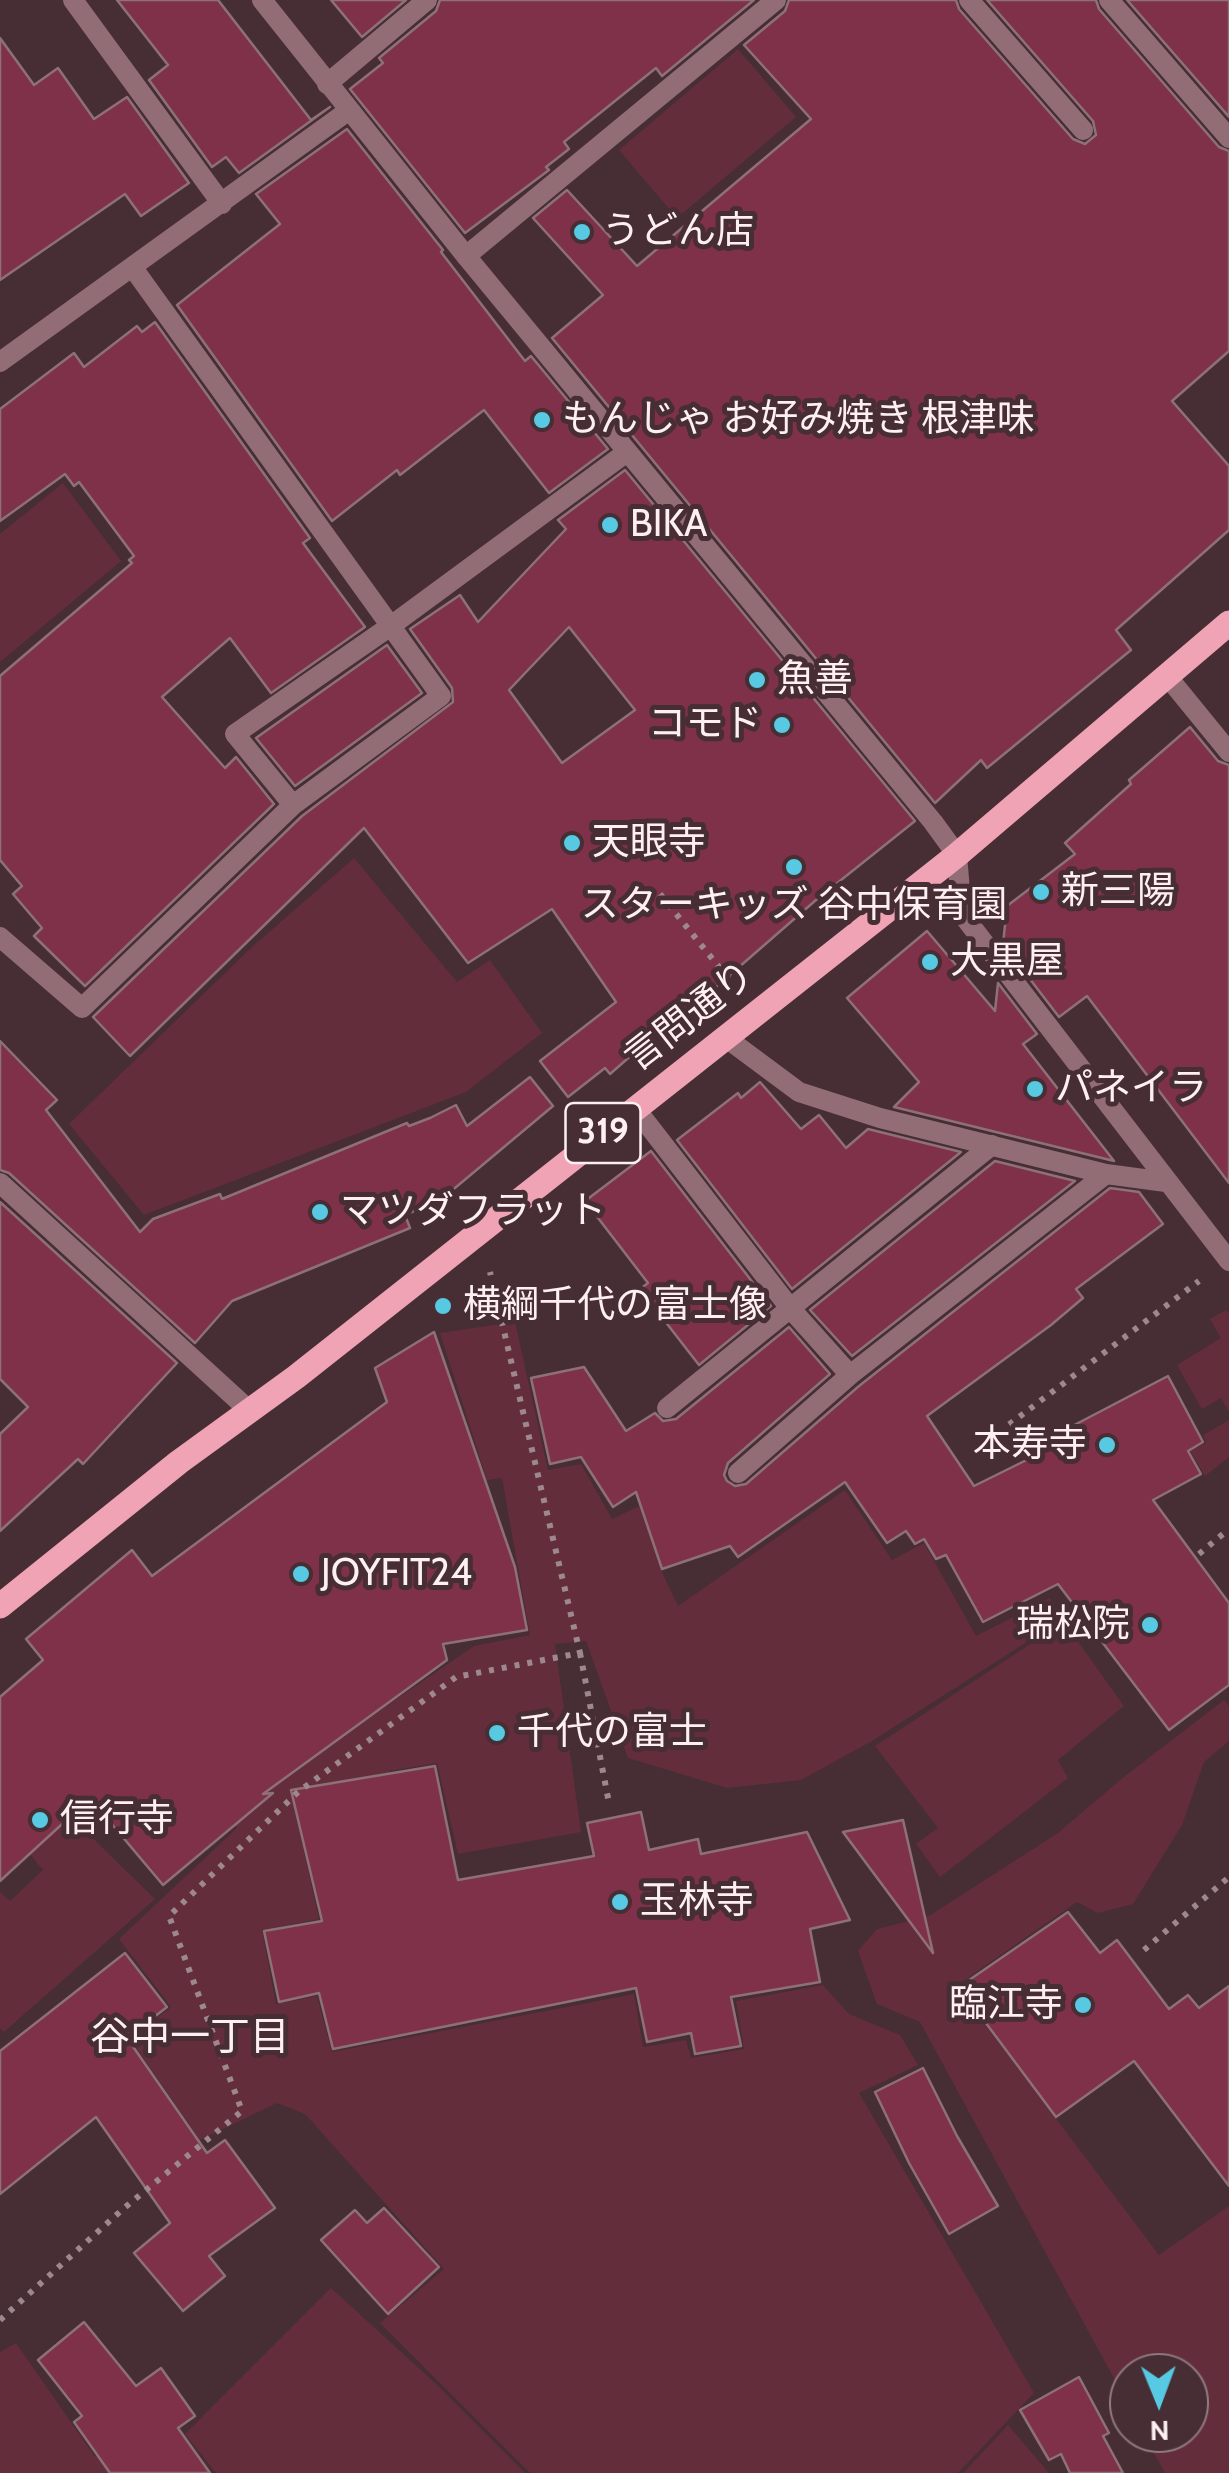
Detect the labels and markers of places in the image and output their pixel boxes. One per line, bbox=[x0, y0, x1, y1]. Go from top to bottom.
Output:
place label: うどん店 bbox=[602, 209, 754, 255]
marker: うどん店 bbox=[571, 221, 593, 243]
place label: もんじゃ お好み焼き 根津味 bbox=[562, 397, 1035, 443]
marker: もんじゃ お好み焼き 根津味 bbox=[531, 409, 553, 431]
place label: BIKA bbox=[630, 502, 707, 548]
marker: BIKA bbox=[599, 514, 621, 536]
place label: 魚善 bbox=[777, 657, 853, 703]
marker: 魚善 bbox=[746, 669, 768, 691]
place label: コモド bbox=[648, 702, 762, 748]
marker: コモド bbox=[771, 714, 793, 736]
place label: 天眼寺 bbox=[592, 820, 706, 866]
marker: 天眼寺 bbox=[561, 832, 583, 854]
marker: スターキッズ 谷中保育園 bbox=[783, 856, 805, 878]
place label: 新三陽 bbox=[1061, 869, 1175, 915]
marker: 新三陽 bbox=[1030, 881, 1052, 903]
place label: スターキッズ 谷中保育園 bbox=[581, 883, 1007, 929]
place label: 大黒屋 bbox=[950, 939, 1064, 985]
marker: 大黒屋 bbox=[919, 951, 941, 973]
place label: パネイラ bbox=[1055, 1066, 1207, 1112]
marker: パネイラ bbox=[1024, 1078, 1046, 1100]
place label: マツダフラット bbox=[340, 1189, 606, 1235]
marker: マツダフラット bbox=[309, 1201, 331, 1223]
place label: 横綱千代の富士像 bbox=[463, 1283, 767, 1329]
marker: 横綱千代の富士像 bbox=[432, 1295, 454, 1317]
place label: 本寿寺 bbox=[973, 1422, 1087, 1468]
marker: 本寿寺 bbox=[1096, 1434, 1118, 1456]
place label: JOYFIT24 bbox=[321, 1551, 472, 1597]
marker: JOYFIT24 bbox=[290, 1563, 312, 1585]
place label: 瑞松院 bbox=[1016, 1602, 1130, 1648]
marker: 瑞松院 bbox=[1139, 1614, 1161, 1636]
place label: 千代の富士 bbox=[517, 1710, 707, 1756]
marker: 千代の富士 bbox=[486, 1722, 508, 1744]
place label: 信行寺 bbox=[60, 1797, 174, 1843]
marker: 信行寺 bbox=[29, 1809, 51, 1831]
place label: 玉林寺 bbox=[640, 1879, 754, 1925]
marker: 玉林寺 bbox=[609, 1891, 631, 1913]
place label: 臨江寺 bbox=[949, 1982, 1063, 2028]
marker: 臨江寺 bbox=[1072, 1994, 1094, 2016]

